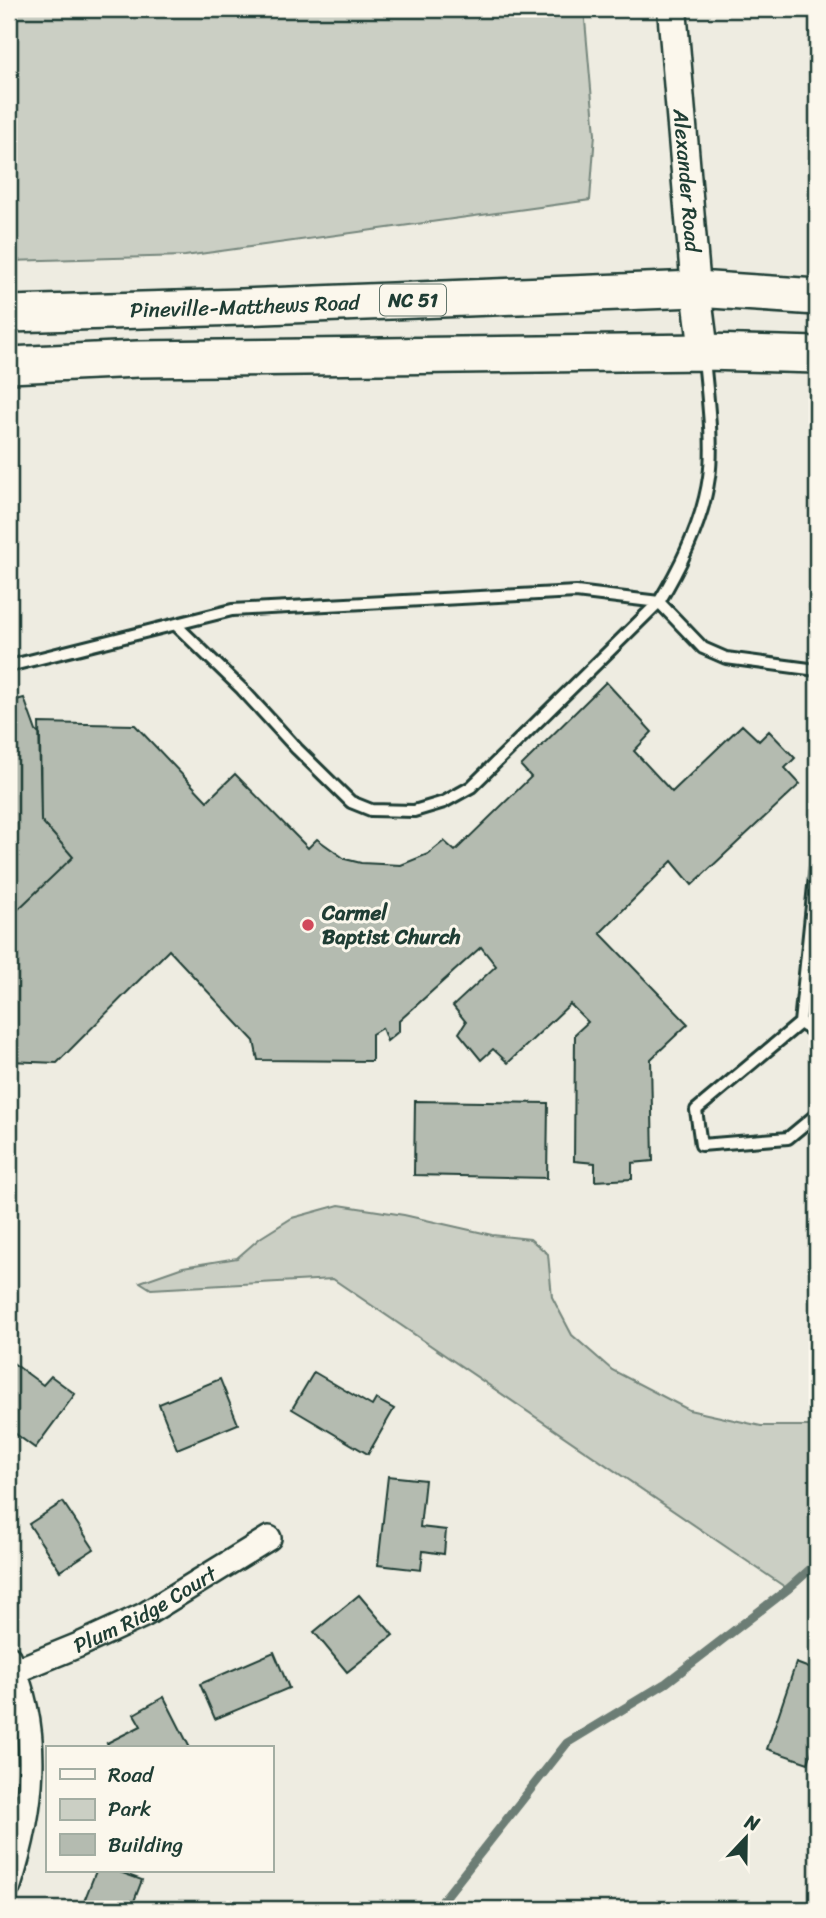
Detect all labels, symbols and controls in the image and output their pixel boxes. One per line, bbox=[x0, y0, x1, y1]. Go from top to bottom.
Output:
street label: Alexander Road bbox=[662, 106, 712, 255]
street label: Pineville-Matthews Road bbox=[130, 283, 362, 329]
road number: NC 51 bbox=[380, 284, 446, 316]
place label: Carmel Baptist Church bbox=[321, 894, 461, 956]
marker: Carmel Baptist Church bbox=[300, 917, 316, 933]
street label: Plum Ridge Court bbox=[67, 1555, 226, 1664]
legend bbox=[46, 1746, 273, 1872]
text: Road bbox=[108, 1756, 155, 1794]
text: Park bbox=[108, 1790, 151, 1828]
north arrow bbox=[710, 1802, 780, 1872]
text: N bbox=[739, 1805, 765, 1841]
text: Building bbox=[108, 1826, 184, 1864]

